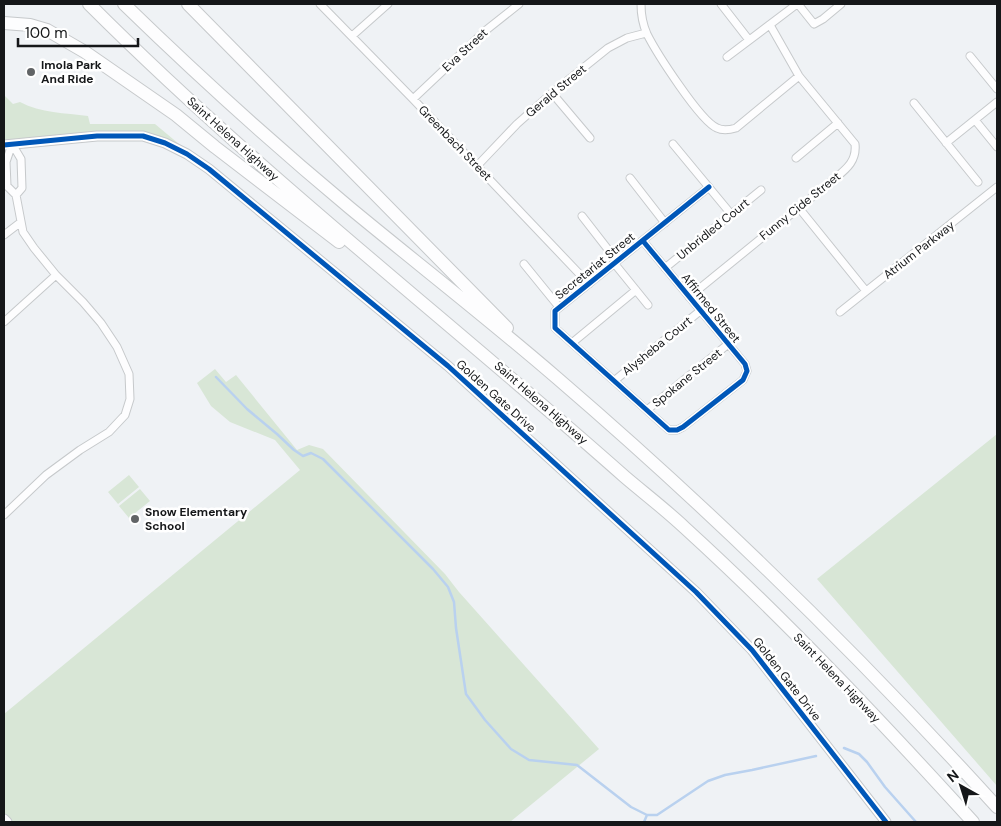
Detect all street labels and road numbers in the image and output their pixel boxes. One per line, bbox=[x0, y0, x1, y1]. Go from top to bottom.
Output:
street label: Eva Street bbox=[439, 25, 491, 75]
street label: Gerald Street bbox=[522, 61, 590, 121]
street label: Saint Helena Highway bbox=[183, 93, 283, 185]
street label: Greenbach Street bbox=[415, 102, 495, 184]
street label: Funny Cide Street bbox=[756, 168, 844, 244]
street label: Unbridled Court bbox=[673, 195, 753, 263]
street label: Atrium Parkway bbox=[880, 217, 958, 283]
street label: Secretariat Street bbox=[552, 229, 638, 303]
street label: Affirmed Street bbox=[678, 270, 744, 346]
street label: Alysheba Court bbox=[619, 313, 696, 379]
street label: Spokane Street bbox=[649, 345, 725, 411]
street label: Golden Gate Drive bbox=[453, 356, 539, 436]
street label: Saint Helena Highway bbox=[491, 358, 591, 448]
street label: Saint Helena Highway bbox=[790, 630, 884, 727]
street label: Golden Gate Drive bbox=[749, 634, 825, 724]

